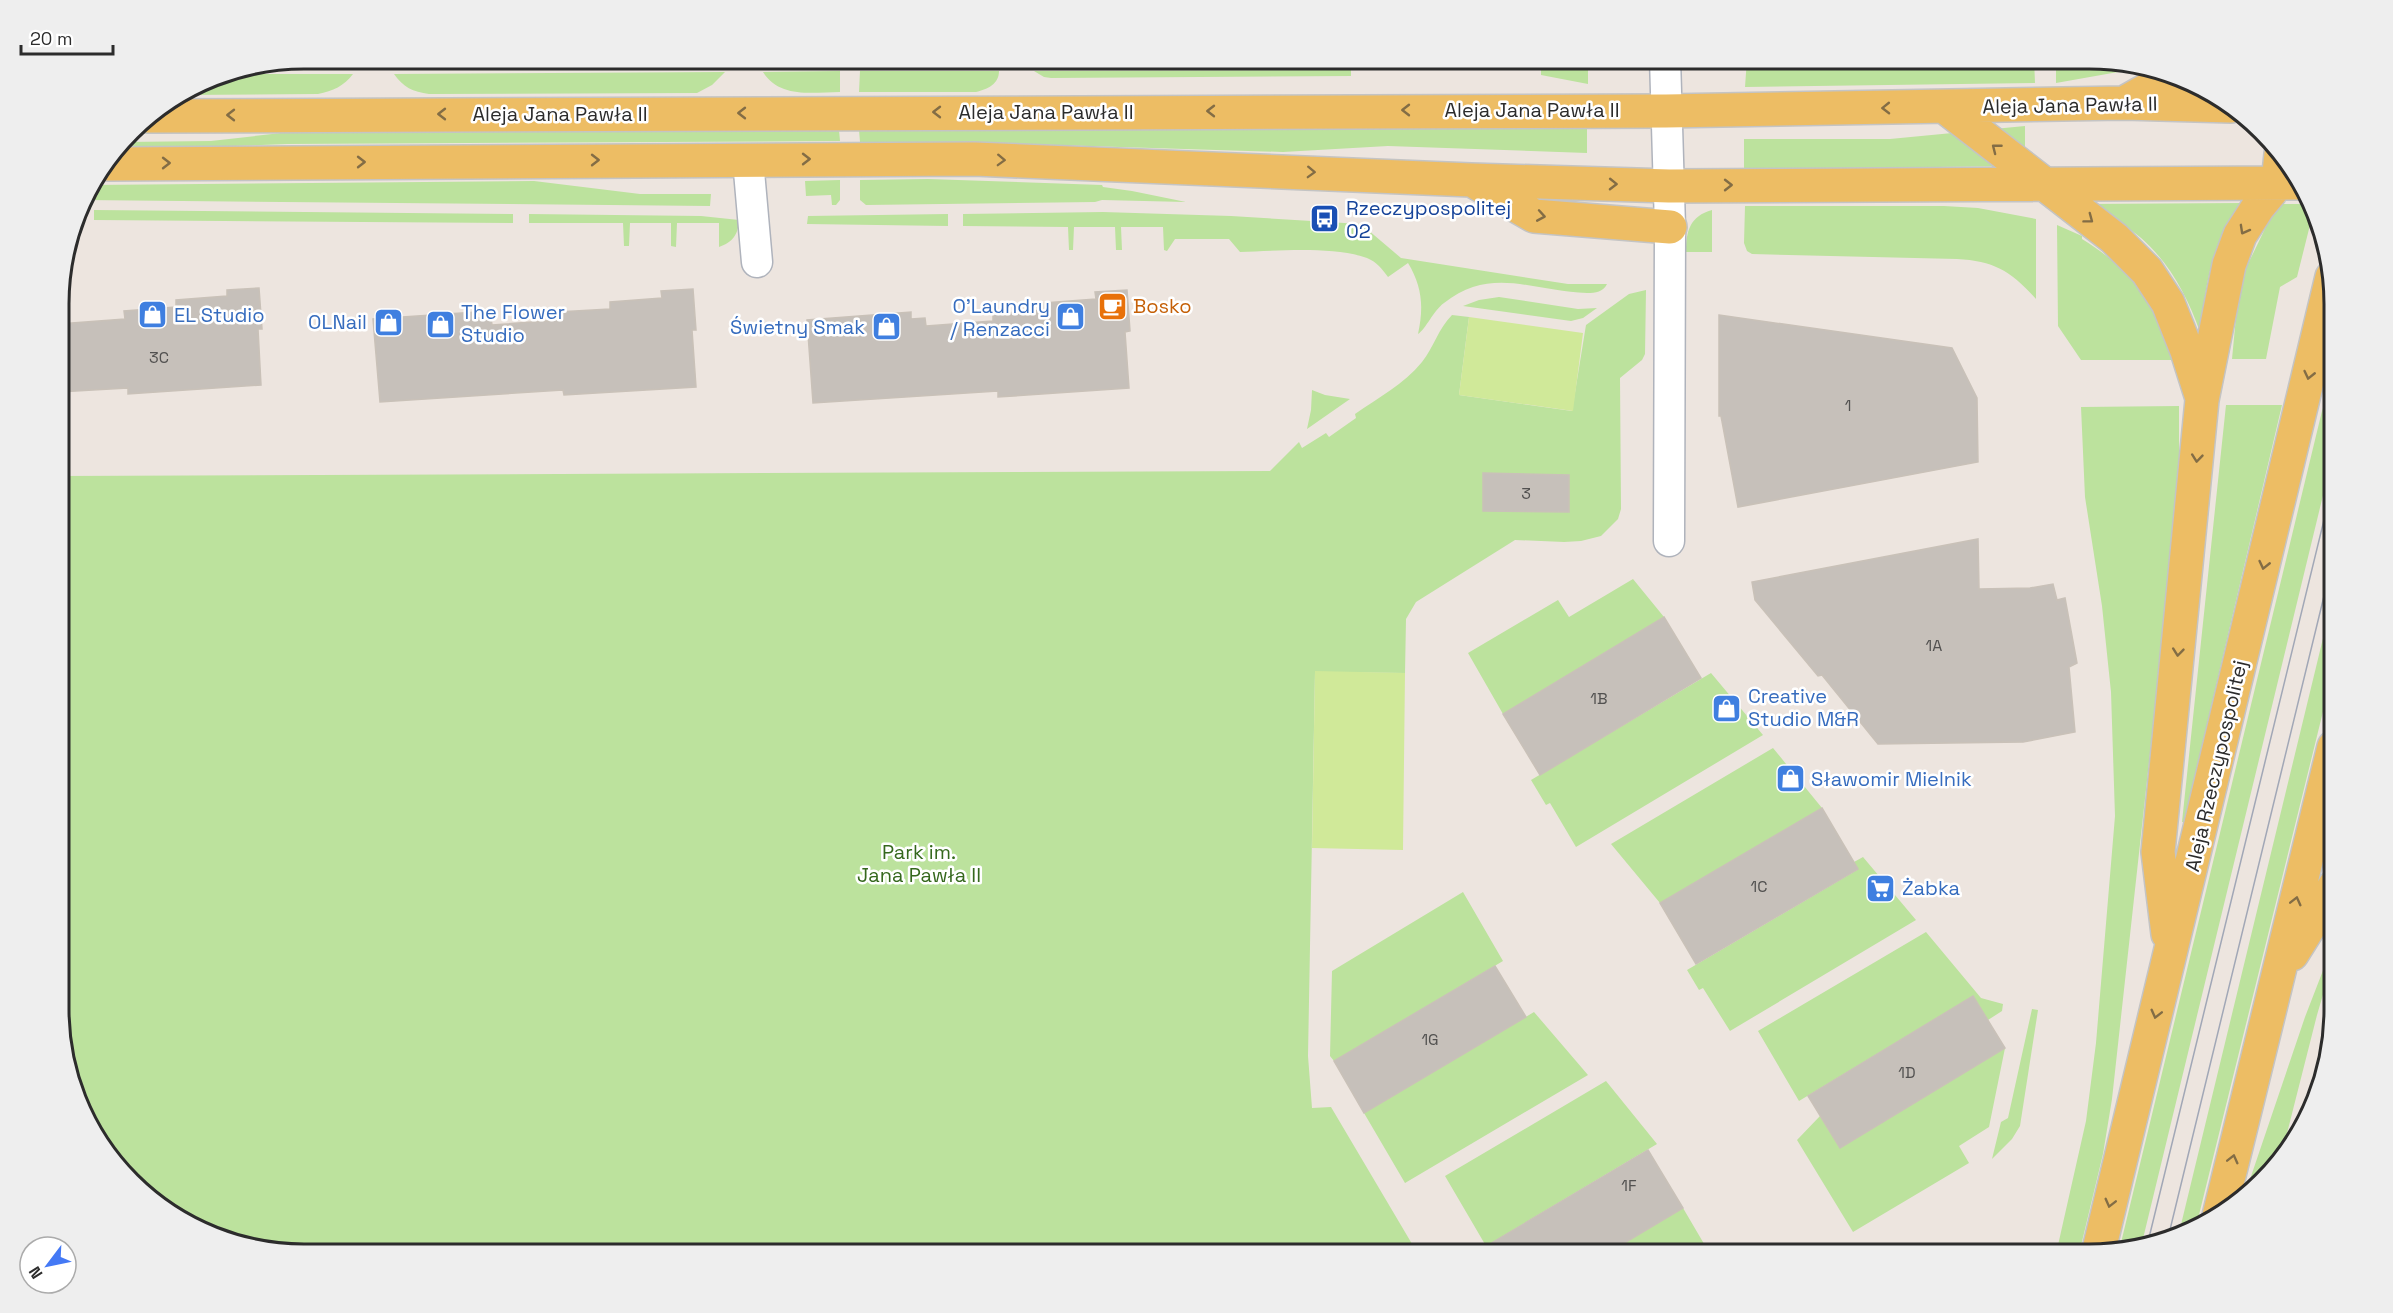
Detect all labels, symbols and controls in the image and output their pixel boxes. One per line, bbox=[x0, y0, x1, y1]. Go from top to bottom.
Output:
scale bar bbox=[21, 18, 112, 56]
text: 20 m bbox=[30, 27, 73, 50]
street label: Aleja Jana Pawła II bbox=[1982, 90, 2158, 120]
street label: Aleja Jana Pawła II bbox=[1444, 97, 1620, 123]
street label: Aleja Jana Pawła II bbox=[958, 99, 1134, 125]
street label: Aleja Jana Pawła II bbox=[472, 101, 648, 127]
one-way arrow bbox=[1882, 101, 1891, 114]
one-way arrow bbox=[1401, 104, 1410, 116]
one-way arrow bbox=[1206, 105, 1215, 117]
one-way arrow bbox=[933, 106, 942, 118]
one-way arrow bbox=[738, 107, 747, 119]
one-way arrow bbox=[438, 108, 447, 120]
one-way arrow bbox=[226, 109, 235, 121]
one-way arrow bbox=[1992, 144, 2003, 155]
one-way arrow bbox=[802, 153, 811, 165]
one-way arrow bbox=[997, 153, 1006, 166]
one-way arrow bbox=[591, 154, 600, 166]
one-way arrow bbox=[357, 156, 366, 168]
one-way arrow bbox=[162, 157, 171, 170]
one-way arrow bbox=[1307, 166, 1316, 179]
one-way arrow bbox=[1609, 178, 1618, 191]
one-way arrow bbox=[1723, 179, 1732, 192]
place label: Rzeczypospolitej 02 bbox=[1346, 195, 1511, 244]
bus stop icon: Rzeczypospolitej 02 bbox=[1309, 203, 1341, 235]
one-way arrow bbox=[1536, 209, 1546, 222]
one-way arrow bbox=[2082, 212, 2093, 223]
one-way arrow bbox=[2240, 224, 2251, 235]
cafe icon: Bosko bbox=[1096, 290, 1128, 322]
place label: O'Laundry / Renzacci bbox=[950, 293, 1050, 342]
place label: Bosko bbox=[1133, 293, 1192, 319]
shop icon: EL Studio bbox=[137, 299, 169, 331]
place label: The Flower Studio bbox=[461, 299, 565, 348]
shop icon: O'Laundry / Renzacci bbox=[1055, 301, 1087, 333]
place label: EL Studio bbox=[174, 302, 265, 328]
shop icon: OLNail bbox=[372, 306, 404, 338]
shop icon: The Flower Studio bbox=[424, 308, 456, 340]
place label: OLNail bbox=[308, 309, 367, 335]
shop icon: Świetny Smak bbox=[870, 311, 902, 343]
place label: Świetny Smak bbox=[730, 314, 865, 340]
house number: 3C bbox=[149, 347, 169, 368]
one-way arrow bbox=[2303, 370, 2316, 380]
house number: 1 bbox=[1845, 395, 1851, 416]
one-way arrow bbox=[2191, 453, 2204, 462]
house number: 3 bbox=[1521, 483, 1531, 504]
one-way arrow bbox=[2258, 560, 2271, 570]
house number: 1A bbox=[1926, 635, 1942, 656]
one-way arrow bbox=[2172, 647, 2185, 657]
street label: Aleja Rzeczypospolitej bbox=[2179, 658, 2253, 874]
place label: Creative Studio M&R bbox=[1748, 683, 1859, 732]
house number: 1B bbox=[1590, 688, 1608, 709]
shop icon: Creative Studio M&R bbox=[1711, 692, 1743, 724]
shop icon: Sławomir Mielnik bbox=[1774, 763, 1806, 795]
place label: Sławomir Mielnik bbox=[1811, 766, 1972, 792]
park label: Park im. Jana Pawła II bbox=[857, 839, 981, 888]
supermarket icon: Żabka bbox=[1865, 872, 1897, 904]
place label: Żabka bbox=[1902, 875, 1960, 901]
house number: 1C bbox=[1751, 876, 1767, 897]
one-way arrow bbox=[2288, 897, 2301, 907]
one-way arrow bbox=[2151, 1008, 2164, 1018]
house number: 1G bbox=[1421, 1029, 1439, 1050]
house number: 1D bbox=[1898, 1062, 1916, 1083]
one-way arrow bbox=[2226, 1155, 2239, 1165]
house number: 1F bbox=[1621, 1175, 1637, 1196]
one-way arrow bbox=[2105, 1198, 2118, 1208]
north arrow bbox=[18, 1235, 78, 1295]
text: N bbox=[24, 1263, 47, 1283]

